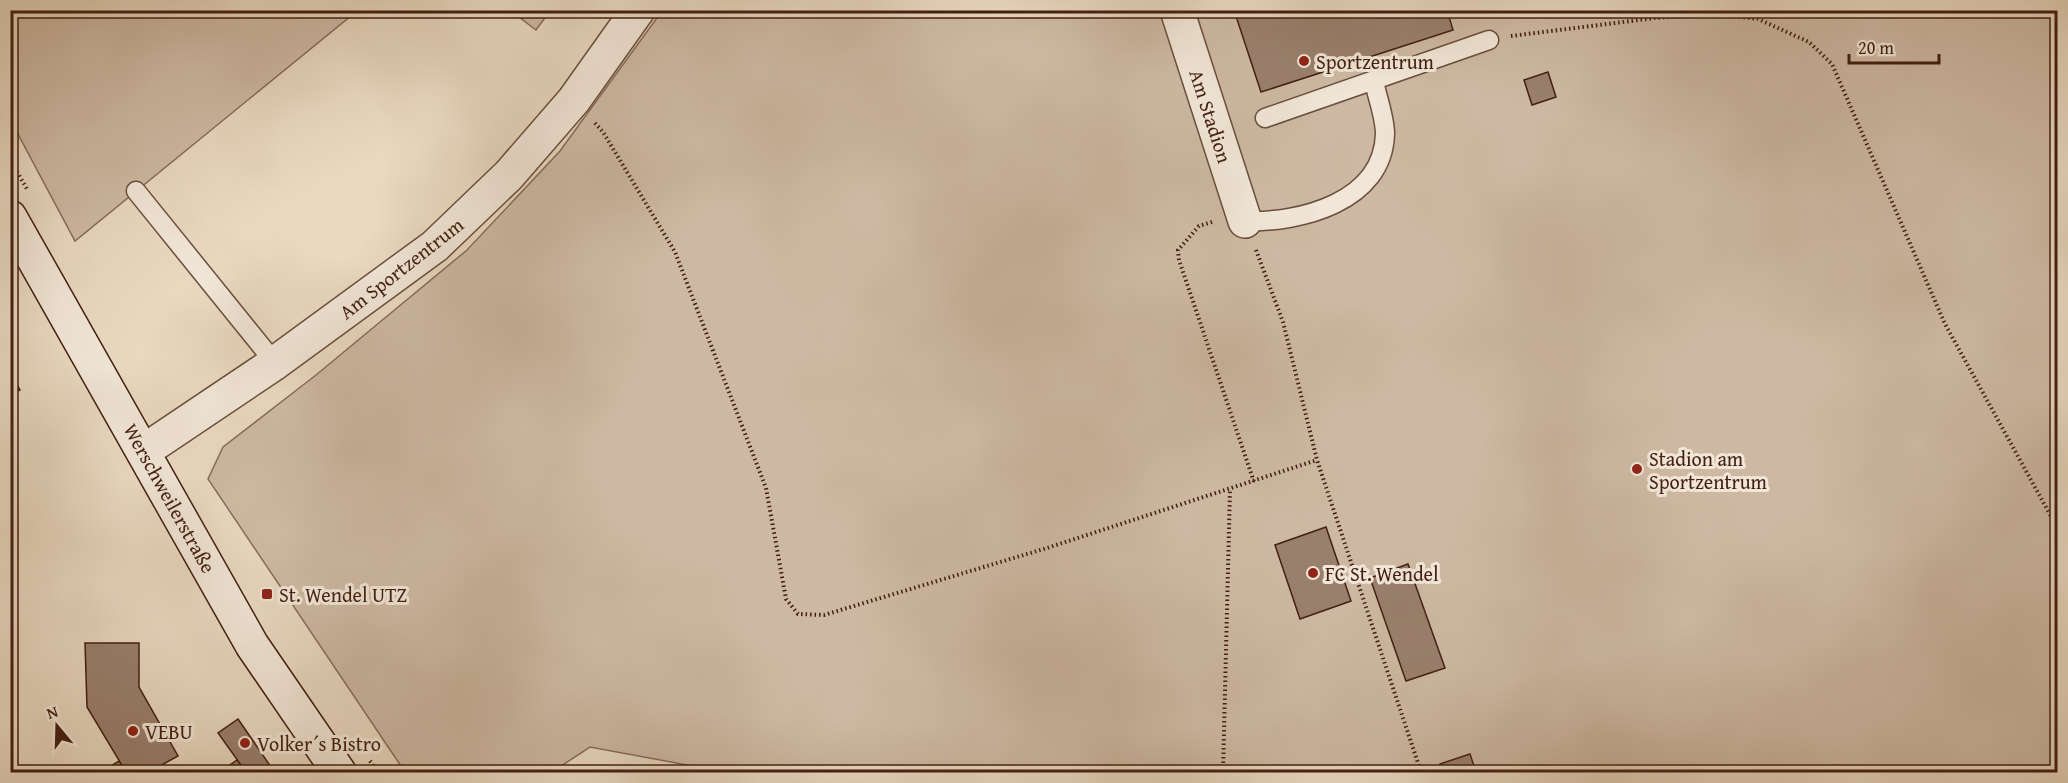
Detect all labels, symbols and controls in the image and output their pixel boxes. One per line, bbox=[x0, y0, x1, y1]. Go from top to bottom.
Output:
scale bar bbox=[1849, 27, 1939, 65]
text: 20 m bbox=[1858, 34, 1894, 61]
place label: Sportzentrum bbox=[1316, 47, 1435, 76]
marker: Sportzentrum bbox=[1297, 54, 1311, 68]
street label: Am Stadion bbox=[1182, 65, 1240, 167]
street label: Am Sportzentrum bbox=[333, 210, 470, 326]
street label: Werschweilerstraße bbox=[117, 418, 223, 578]
place label: Stadion am Sportzentrum bbox=[1649, 444, 1768, 496]
marker: Stadion am Sportzentrum bbox=[1630, 462, 1644, 476]
place label: FC St. Wendel bbox=[1325, 559, 1439, 588]
marker: FC St. Wendel bbox=[1306, 566, 1320, 580]
place label: St. Wendel UTZ bbox=[279, 580, 407, 609]
marker: St. Wendel UTZ bbox=[260, 587, 274, 601]
north arrow bbox=[27, 696, 87, 756]
text: N bbox=[43, 699, 61, 725]
place label: VEBU bbox=[145, 717, 193, 746]
marker: VEBU bbox=[126, 724, 140, 738]
place label: Volker´s Bistro bbox=[257, 729, 381, 758]
marker: Volker´s Bistro bbox=[238, 736, 252, 750]

